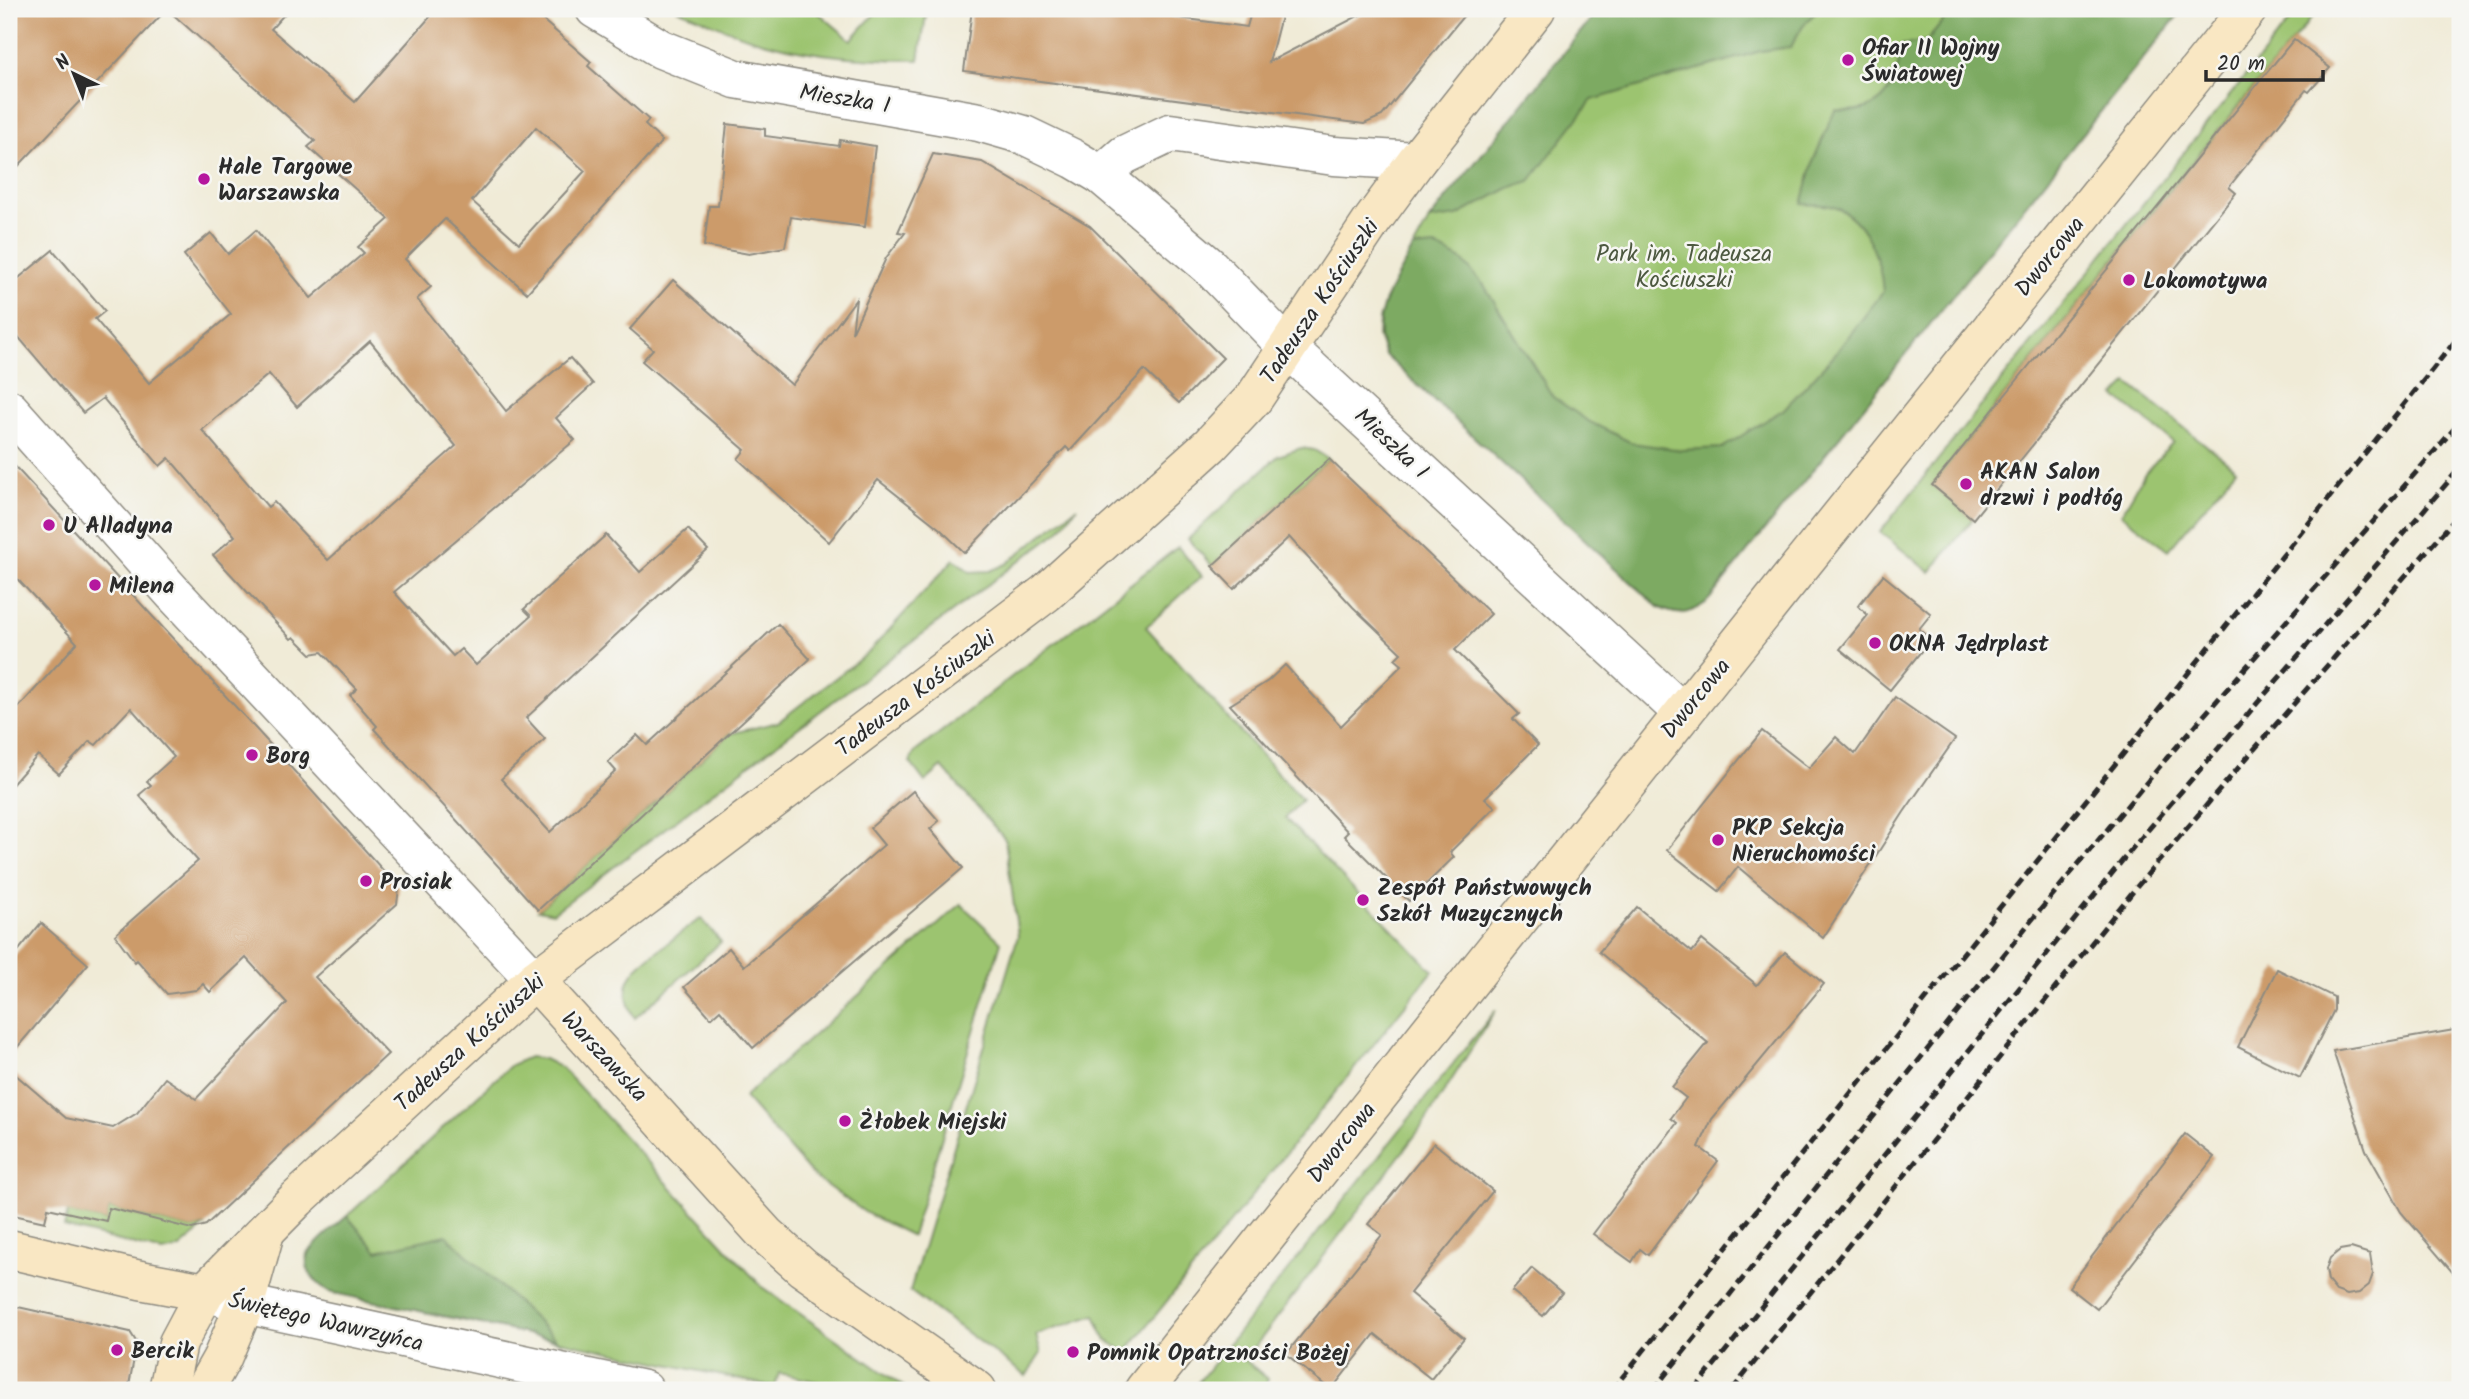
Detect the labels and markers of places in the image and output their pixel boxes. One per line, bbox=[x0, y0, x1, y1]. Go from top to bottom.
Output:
place label: Ofiar II Wojny Światowej bbox=[1862, 31, 1999, 93]
marker: Ofiar II Wojny Światowej bbox=[1840, 52, 1856, 68]
place label: Hale Targowe Warszawska bbox=[218, 150, 353, 212]
marker: Hale Targowe Warszawska bbox=[196, 171, 212, 187]
place label: Lokomotywa bbox=[2143, 264, 2268, 300]
marker: Lokomotywa bbox=[2121, 272, 2137, 288]
place label: AKAN Salon drzwi i podłóg bbox=[1980, 455, 2123, 517]
marker: AKAN Salon drzwi i podłóg bbox=[1958, 476, 1974, 492]
place label: U Alladyna bbox=[63, 509, 173, 545]
marker: U Alladyna bbox=[41, 517, 57, 533]
place label: Milena bbox=[109, 569, 174, 605]
marker: Milena bbox=[87, 577, 103, 593]
place label: OKNA Jędrplast bbox=[1889, 627, 2049, 663]
marker: OKNA Jędrplast bbox=[1867, 635, 1883, 651]
place label: Borg bbox=[266, 739, 310, 775]
marker: Borg bbox=[244, 747, 260, 763]
place label: PKP Sekcja Nieruchomości bbox=[1732, 811, 1876, 873]
marker: PKP Sekcja Nieruchomości bbox=[1710, 832, 1726, 848]
place label: Prosiak bbox=[380, 865, 452, 901]
place label: Zespół Państwowych Szkół Muzycznych bbox=[1377, 871, 1592, 933]
marker: Prosiak bbox=[358, 873, 374, 889]
marker: Zespół Państwowych Szkół Muzycznych bbox=[1355, 892, 1371, 908]
place label: Żłobek Miejski bbox=[859, 1105, 1007, 1141]
marker: Żłobek Miejski bbox=[837, 1113, 853, 1129]
place label: Bercik bbox=[131, 1334, 194, 1370]
place label: Pomnik Opatrzności Bożej bbox=[1087, 1336, 1351, 1372]
marker: Bercik bbox=[109, 1342, 125, 1358]
marker: Pomnik Opatrzności Bożej bbox=[1065, 1344, 1081, 1360]

